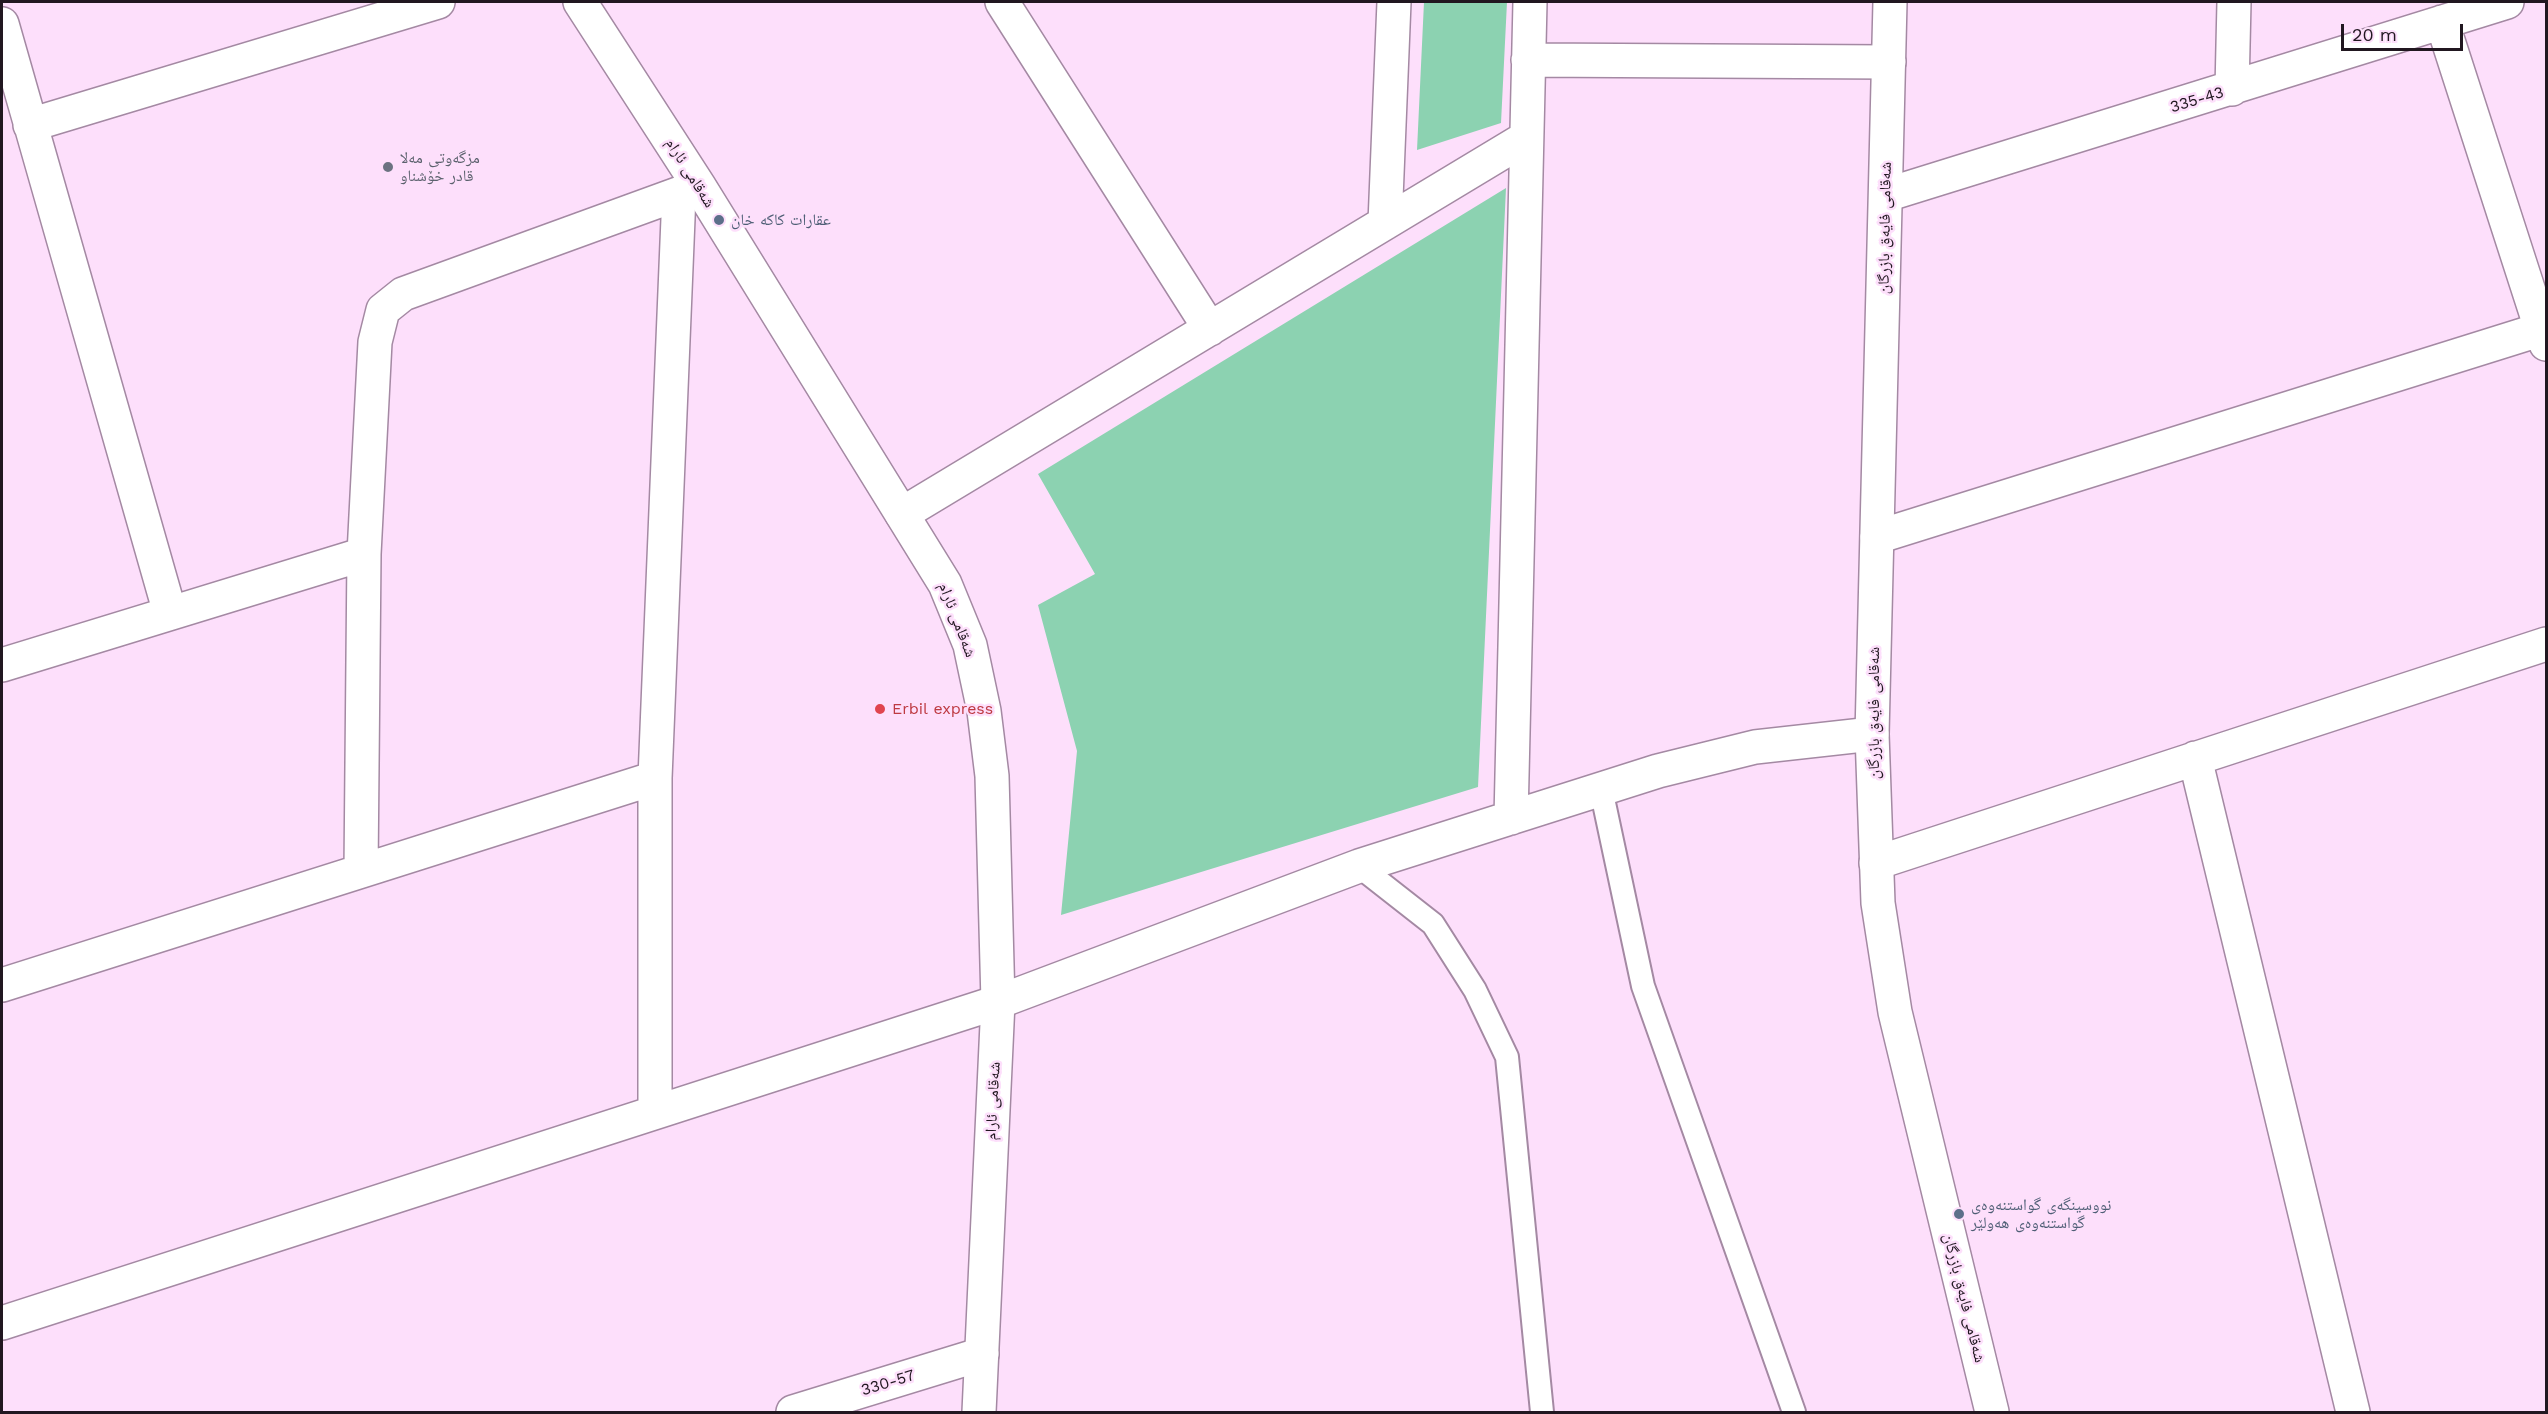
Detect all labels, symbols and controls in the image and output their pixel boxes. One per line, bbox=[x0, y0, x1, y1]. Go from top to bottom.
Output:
scale bar bbox=[2344, 12, 2466, 50]
text: 20 m bbox=[2352, 24, 2397, 45]
street label: 335-43 bbox=[2168, 83, 2226, 117]
street label: شەقامی ئارام bbox=[661, 135, 719, 211]
place label: مزگەوتی مەلا قادر خۆشناو bbox=[400, 148, 480, 186]
marker: مزگەوتی مەلا قادر خۆشناو bbox=[381, 160, 395, 174]
street label: شەقامی فایەق بازرگان bbox=[1874, 162, 1896, 294]
place label: عقارات كاكه خان bbox=[731, 210, 831, 230]
marker: عقارات كاكه خان bbox=[712, 213, 726, 227]
street label: شەقامی ئارام bbox=[934, 580, 980, 660]
street label: شەقامی فایەق بازرگان bbox=[1864, 647, 1884, 779]
place label: Erbil express bbox=[892, 699, 993, 719]
marker: Erbil express bbox=[873, 702, 887, 716]
street label: شەقامی ئارام bbox=[981, 1061, 1005, 1141]
place label: نووسینگەی گواستنەوەی گواستنەوەی هەولێر bbox=[1971, 1195, 2111, 1233]
marker: نووسینگەی گواستنەوەی گواستنەوەی هەولێر bbox=[1952, 1207, 1966, 1221]
street label: شەقامی فایەق بازرگان bbox=[1939, 1231, 1989, 1365]
street label: 330-57 bbox=[859, 1366, 917, 1400]

